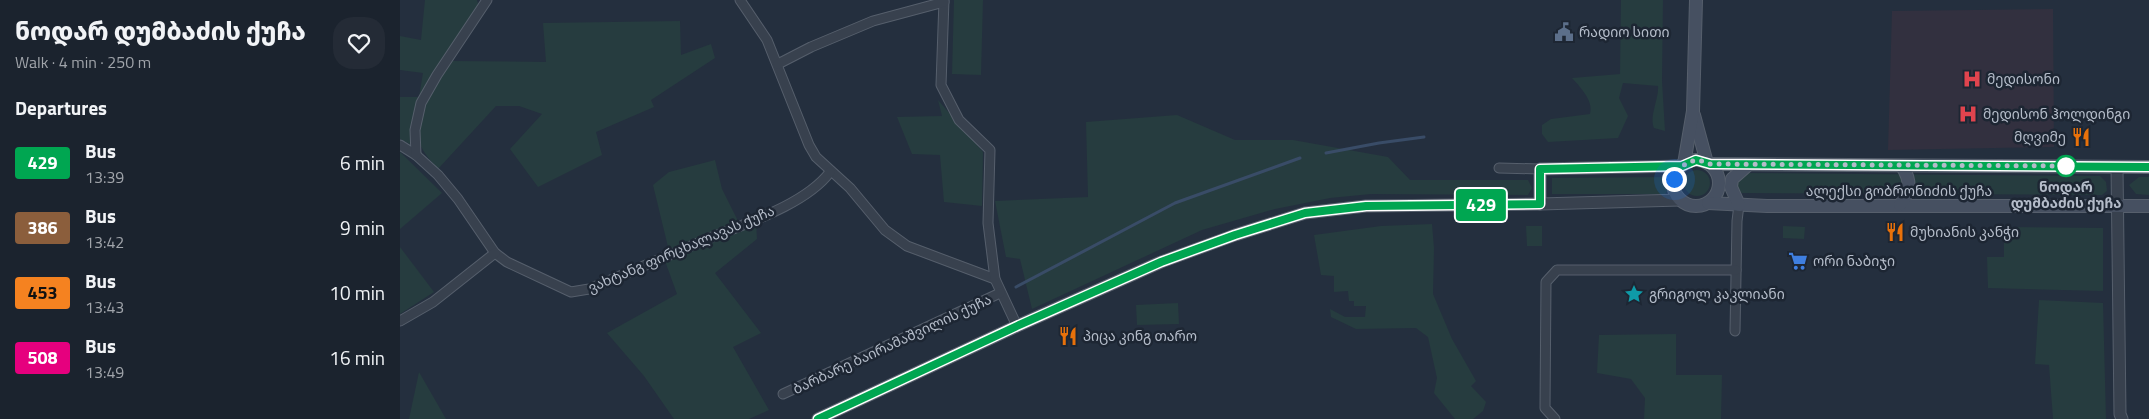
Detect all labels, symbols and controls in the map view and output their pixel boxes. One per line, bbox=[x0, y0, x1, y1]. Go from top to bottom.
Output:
text: ნოდარ დუმბაძის ქუჩა bbox=[15, 13, 306, 49]
button: heart bbox=[333, 17, 385, 69]
public building icon: რადიო სითი bbox=[1553, 21, 1575, 43]
place label: რადიო სითი bbox=[1579, 21, 1670, 42]
text: Walk · 4 min · 250 m bbox=[15, 50, 151, 74]
hospital icon: მედისონი bbox=[1961, 68, 1983, 90]
place label: მედისონი bbox=[1987, 68, 2060, 89]
text: Departures bbox=[15, 93, 107, 122]
hospital icon: მედისონ ჰოლდინგი bbox=[1957, 103, 1979, 125]
place label: მედისონ ჰოლდინგი bbox=[1983, 103, 2130, 124]
place label: მღვიმე bbox=[2014, 126, 2066, 147]
restaurant icon: მღვიმე bbox=[2070, 126, 2092, 148]
text: Bus bbox=[85, 136, 116, 165]
text: 6 min bbox=[340, 148, 385, 177]
text: 429 bbox=[27, 149, 58, 176]
marker: ნოდარ დუმბაძის ქუჩა bbox=[2055, 155, 2077, 177]
text: 13:39 bbox=[85, 165, 124, 189]
your location bbox=[1662, 167, 1687, 192]
place label: ნოდარ დუმბაძის ქუჩა bbox=[2011, 176, 2121, 213]
street label: ალექსი გობრონიძის ქუჩა bbox=[1806, 180, 1992, 201]
line badge: 429 bbox=[1452, 189, 1510, 221]
text: 429 bbox=[1466, 191, 1496, 218]
street label: ვახტანგ ფირცხალავას ქუჩა bbox=[584, 200, 777, 297]
text: Bus bbox=[85, 201, 116, 230]
text: 9 min bbox=[340, 213, 385, 242]
text: 386 bbox=[27, 214, 58, 241]
restaurant icon: მუხიანის კანჭი bbox=[1884, 221, 1906, 243]
place label: მუხიანის კანჭი bbox=[1910, 221, 2019, 242]
text: 13:42 bbox=[85, 230, 124, 254]
supermarket icon: ორი ნაბიჯი bbox=[1787, 250, 1809, 272]
place label: ორი ნაბიჯი bbox=[1813, 250, 1895, 271]
text: Bus bbox=[85, 266, 116, 295]
text: 10 min bbox=[329, 278, 385, 307]
text: 453 bbox=[27, 279, 58, 306]
place icon: გრიგოლ კაკლიანი bbox=[1623, 283, 1645, 305]
place label: გრიგოლ კაკლიანი bbox=[1649, 283, 1785, 304]
street label: ბარბარე ბაირამაშვილის ქუჩა bbox=[789, 288, 995, 399]
text: 13:43 bbox=[85, 295, 124, 319]
restaurant icon: პიცა კინგ თარო bbox=[1057, 325, 1079, 347]
place label: პიცა კინგ თარო bbox=[1083, 325, 1197, 346]
text: Bus bbox=[85, 331, 116, 360]
text: 16 min bbox=[329, 343, 385, 372]
text: 508 bbox=[27, 344, 58, 371]
text: 13:49 bbox=[85, 360, 124, 384]

